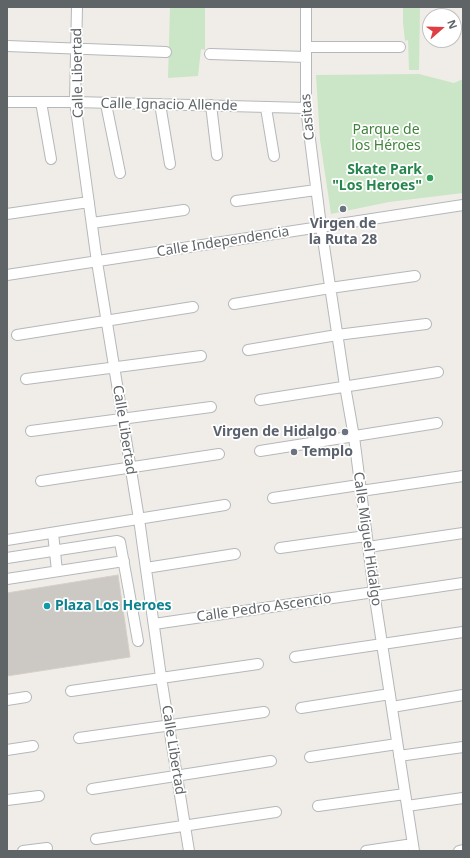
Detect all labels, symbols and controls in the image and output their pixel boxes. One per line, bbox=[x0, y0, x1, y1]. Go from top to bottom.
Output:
north arrow bbox=[422, 8, 462, 48]
text: N bbox=[444, 17, 461, 31]
street label: Calle Libertad bbox=[69, 28, 87, 118]
street label: Casitas bbox=[298, 93, 318, 141]
street label: Calle Ignacio Allende bbox=[100, 95, 238, 115]
park label: Parque de los Héroes bbox=[351, 122, 421, 154]
place label: Skate Park "Los Heroes" bbox=[332, 162, 422, 194]
marker: Skate Park "Los Heroes" bbox=[425, 173, 435, 183]
marker: Virgen de la Ruta 28 bbox=[338, 204, 348, 214]
place label: Virgen de la Ruta 28 bbox=[309, 216, 377, 248]
street label: Calle Independencia bbox=[156, 223, 290, 261]
street label: Calle Libertad bbox=[109, 384, 139, 476]
place label: Virgen de Hidalgo bbox=[213, 424, 337, 440]
marker: Virgen de Hidalgo bbox=[340, 427, 350, 437]
place label: Templo bbox=[302, 444, 353, 460]
marker: Templo bbox=[289, 447, 299, 457]
street label: Calle Miguel Hidalgo bbox=[349, 471, 385, 607]
street label: Calle Pedro Ascencio bbox=[196, 590, 332, 626]
place label: Plaza Los Heroes bbox=[55, 598, 172, 614]
marker: Plaza Los Heroes bbox=[42, 601, 52, 611]
street label: Calle Libertad bbox=[158, 704, 188, 796]

